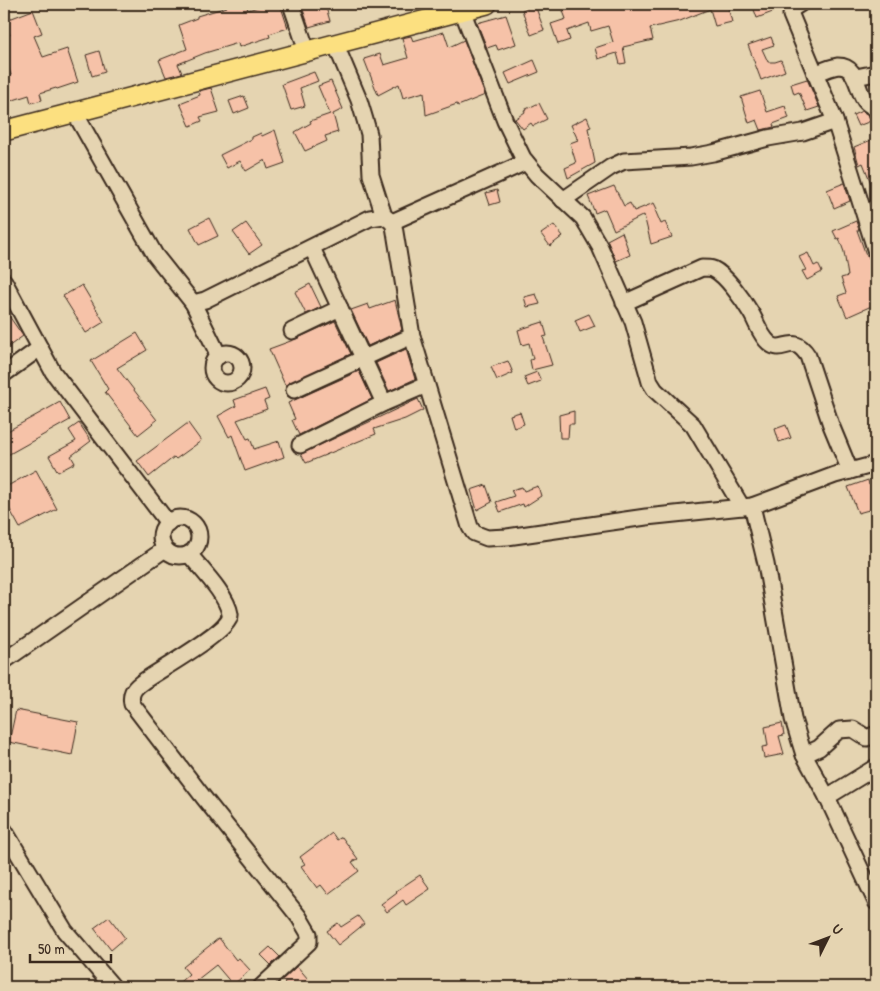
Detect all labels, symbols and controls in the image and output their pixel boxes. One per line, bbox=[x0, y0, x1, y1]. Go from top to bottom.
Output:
north arrow bbox=[802, 914, 852, 964]
text: U bbox=[828, 920, 848, 938]
scale bar bbox=[30, 931, 111, 963]
text: 50 m bbox=[38, 938, 65, 959]

